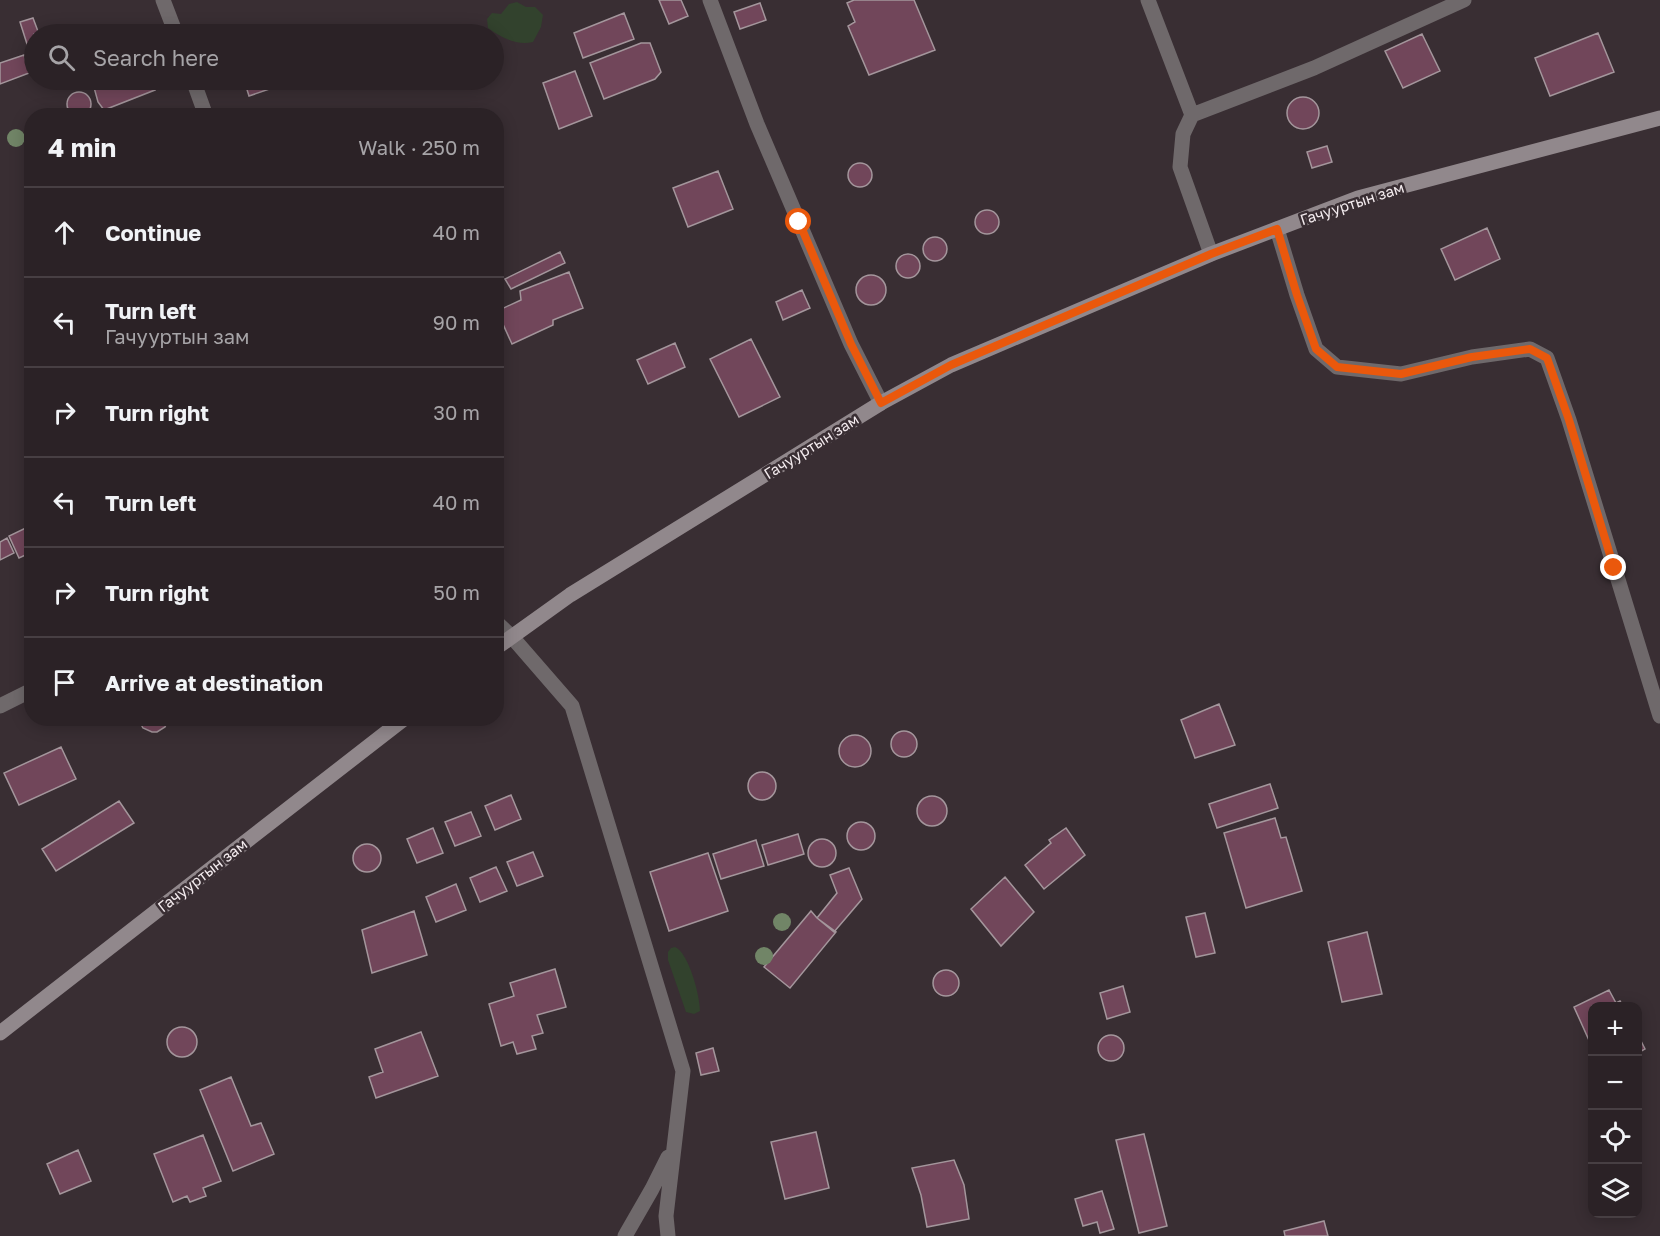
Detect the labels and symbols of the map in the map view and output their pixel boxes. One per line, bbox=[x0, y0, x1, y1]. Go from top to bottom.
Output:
street label: Гачууртын зам bbox=[1298, 178, 1406, 228]
route start bbox=[785, 208, 811, 234]
street label: Гачууртын зам bbox=[760, 410, 862, 482]
route end bbox=[1600, 554, 1626, 580]
street label: Гачууртын зам bbox=[154, 835, 250, 915]

